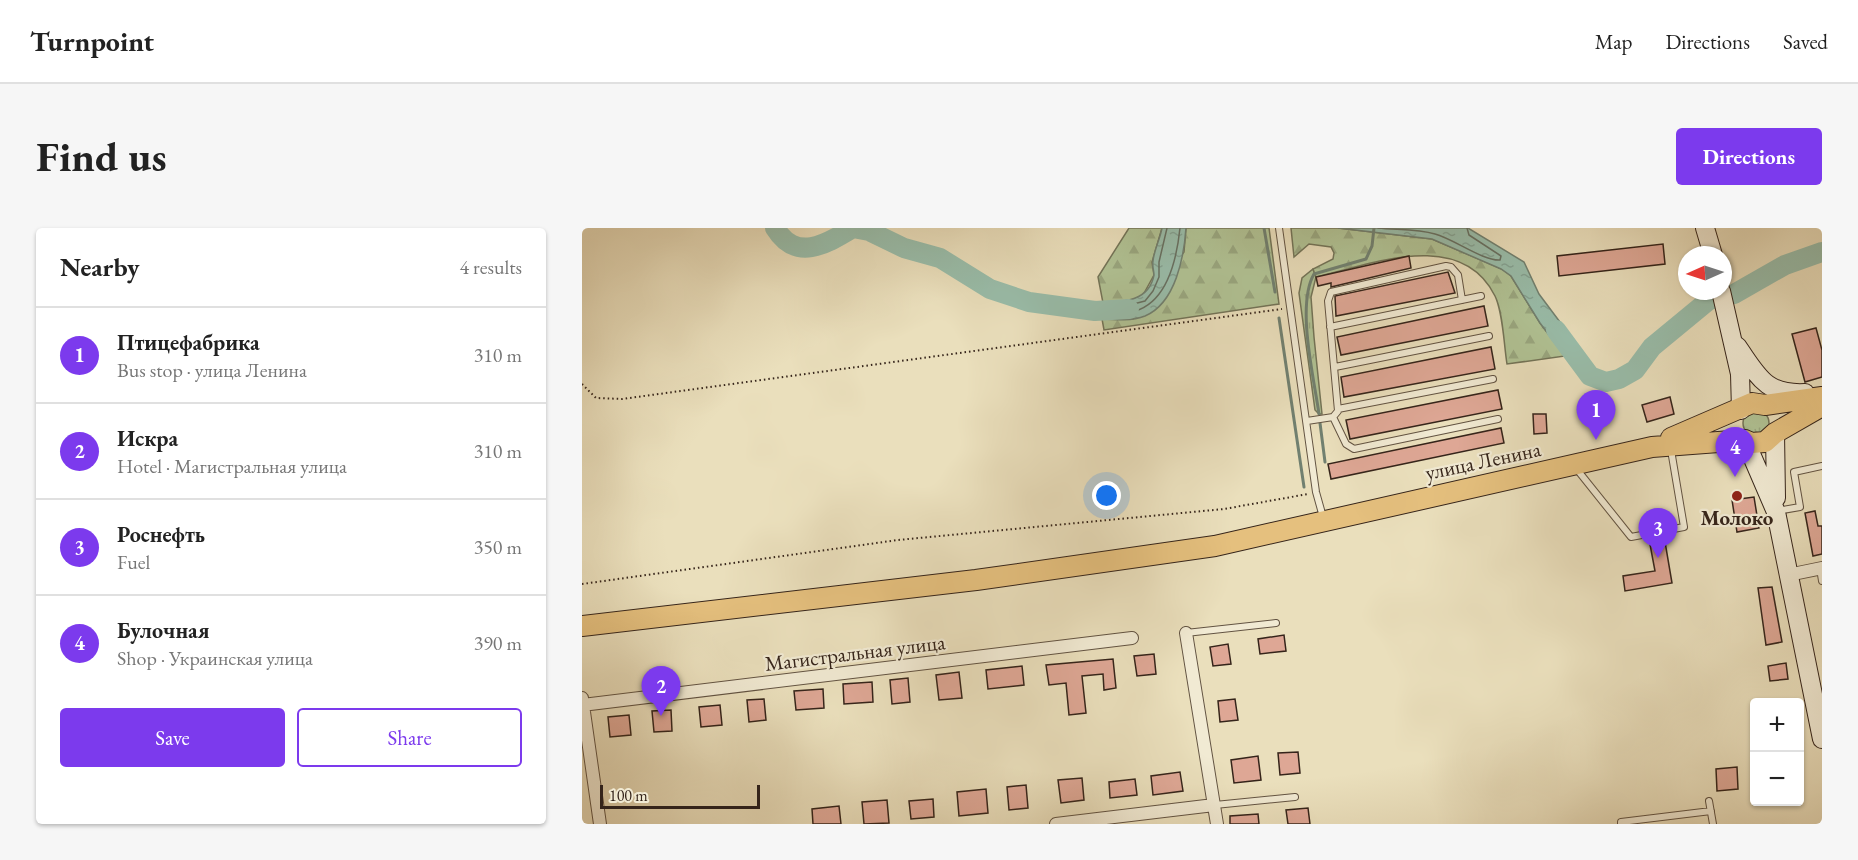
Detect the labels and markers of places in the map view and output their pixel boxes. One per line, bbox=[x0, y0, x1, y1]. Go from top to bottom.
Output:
pin: 1 bbox=[1576, 390, 1616, 440]
pin: 4 bbox=[1716, 428, 1754, 477]
marker: Молоко bbox=[1730, 489, 1744, 503]
place label: Молоко bbox=[1701, 504, 1774, 531]
pin: 3 bbox=[1638, 508, 1678, 558]
pin: 2 bbox=[642, 666, 680, 716]

